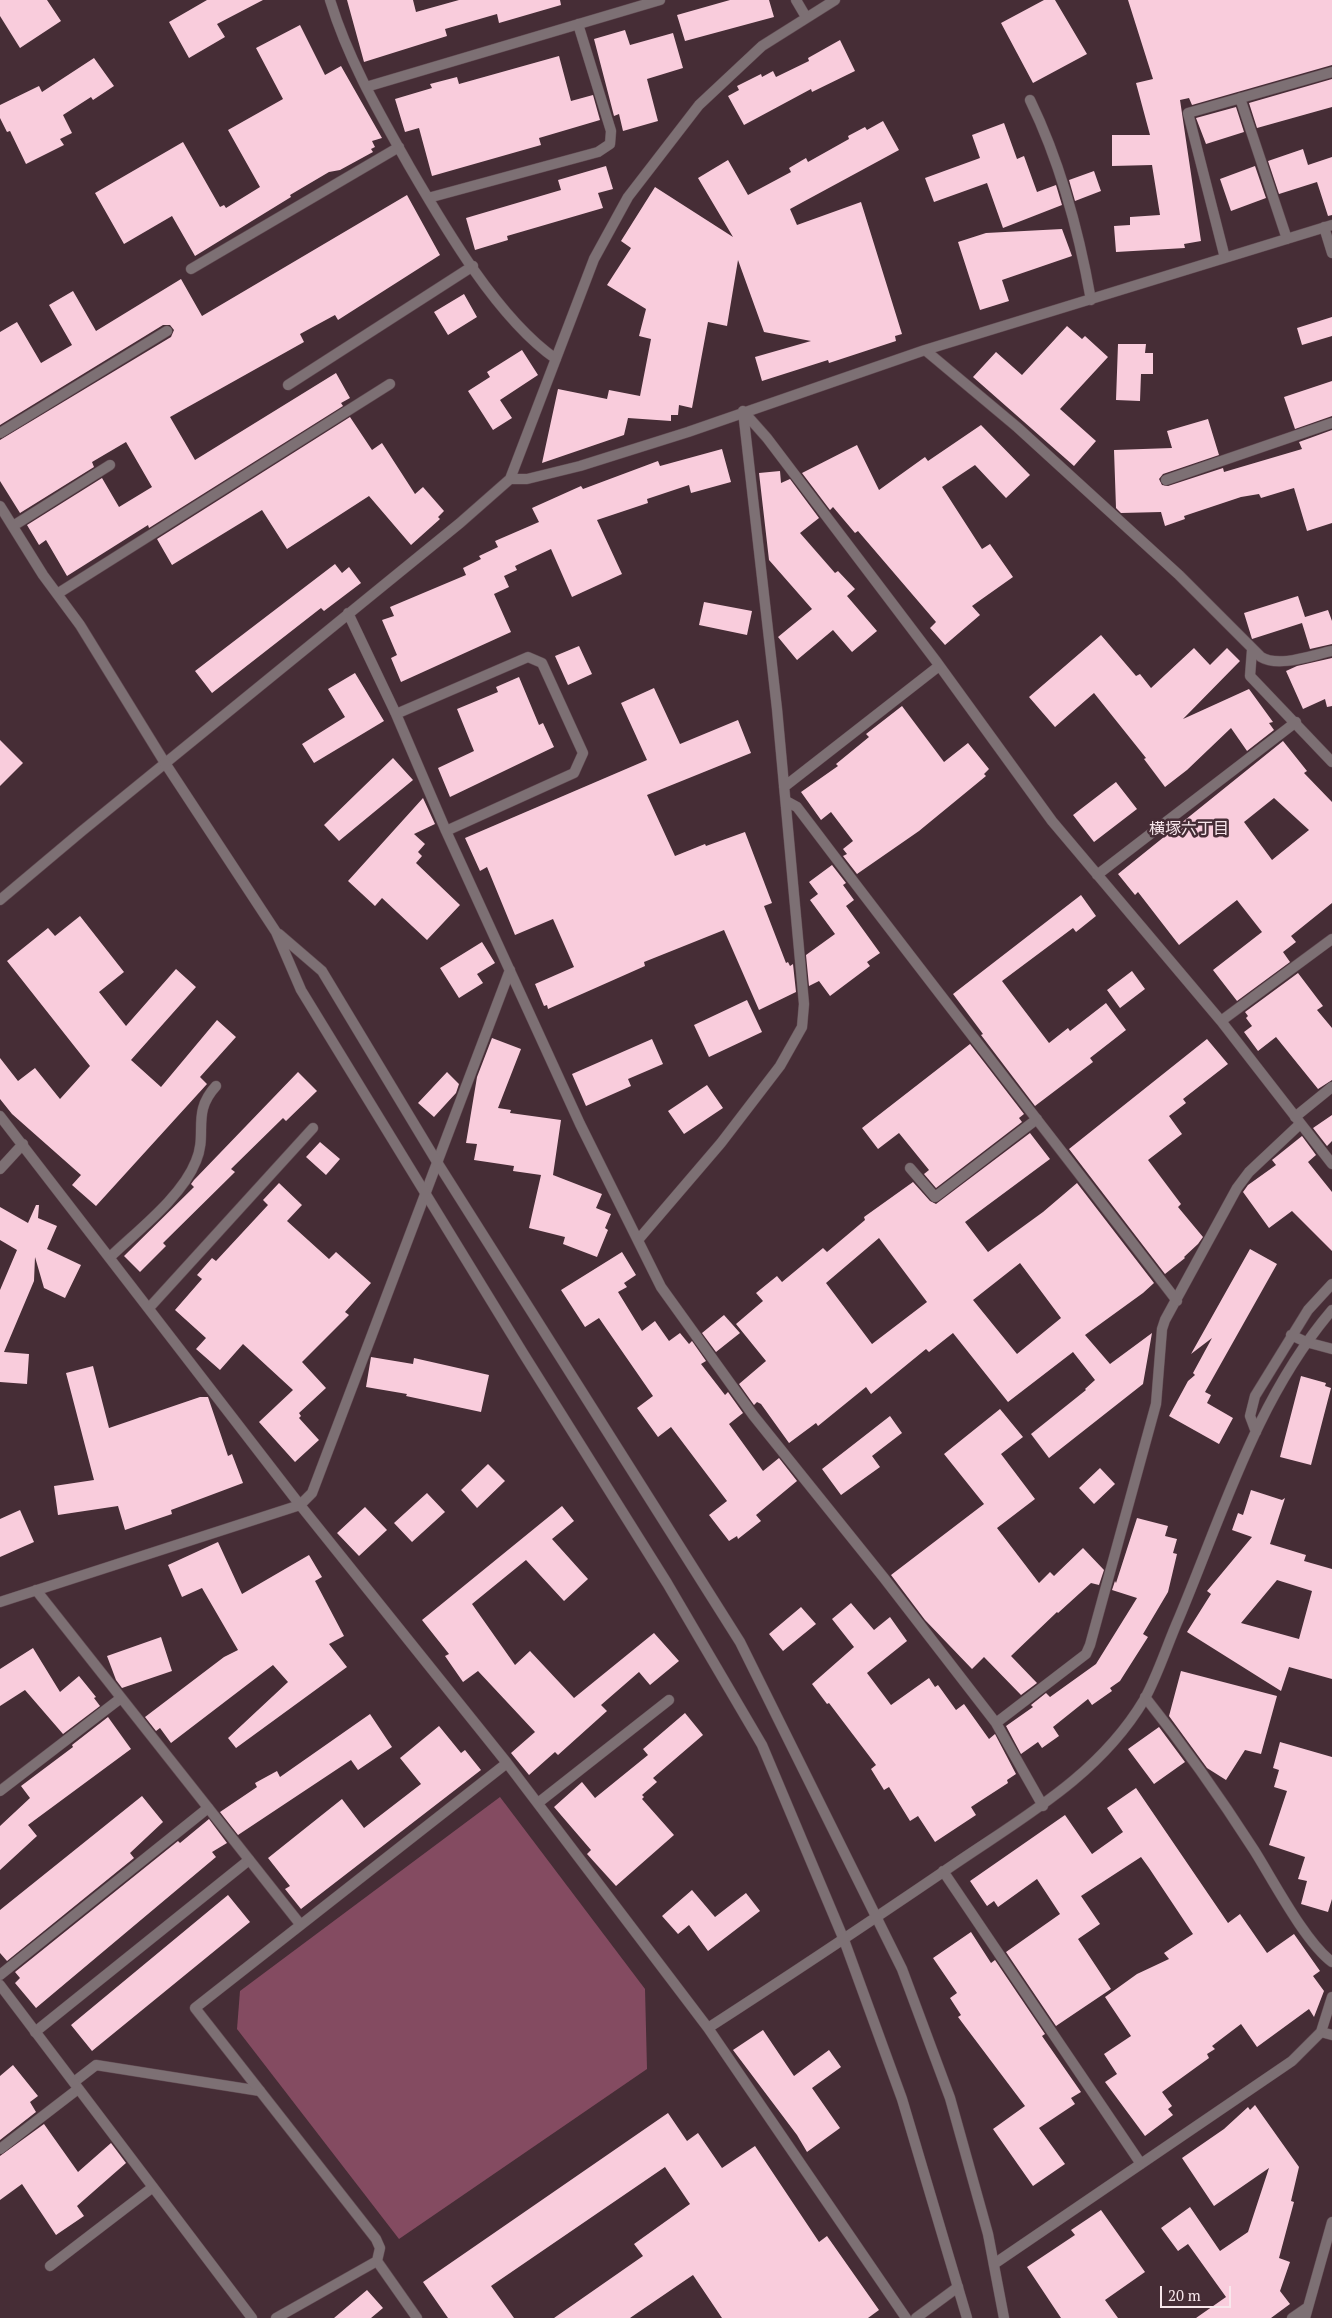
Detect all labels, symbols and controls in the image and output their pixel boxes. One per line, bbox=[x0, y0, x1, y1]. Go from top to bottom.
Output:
district label: 横塚六丁目 bbox=[1149, 819, 1229, 839]
scale bar bbox=[1162, 2276, 1233, 2308]
text: 20 m bbox=[1168, 2285, 1201, 2305]

